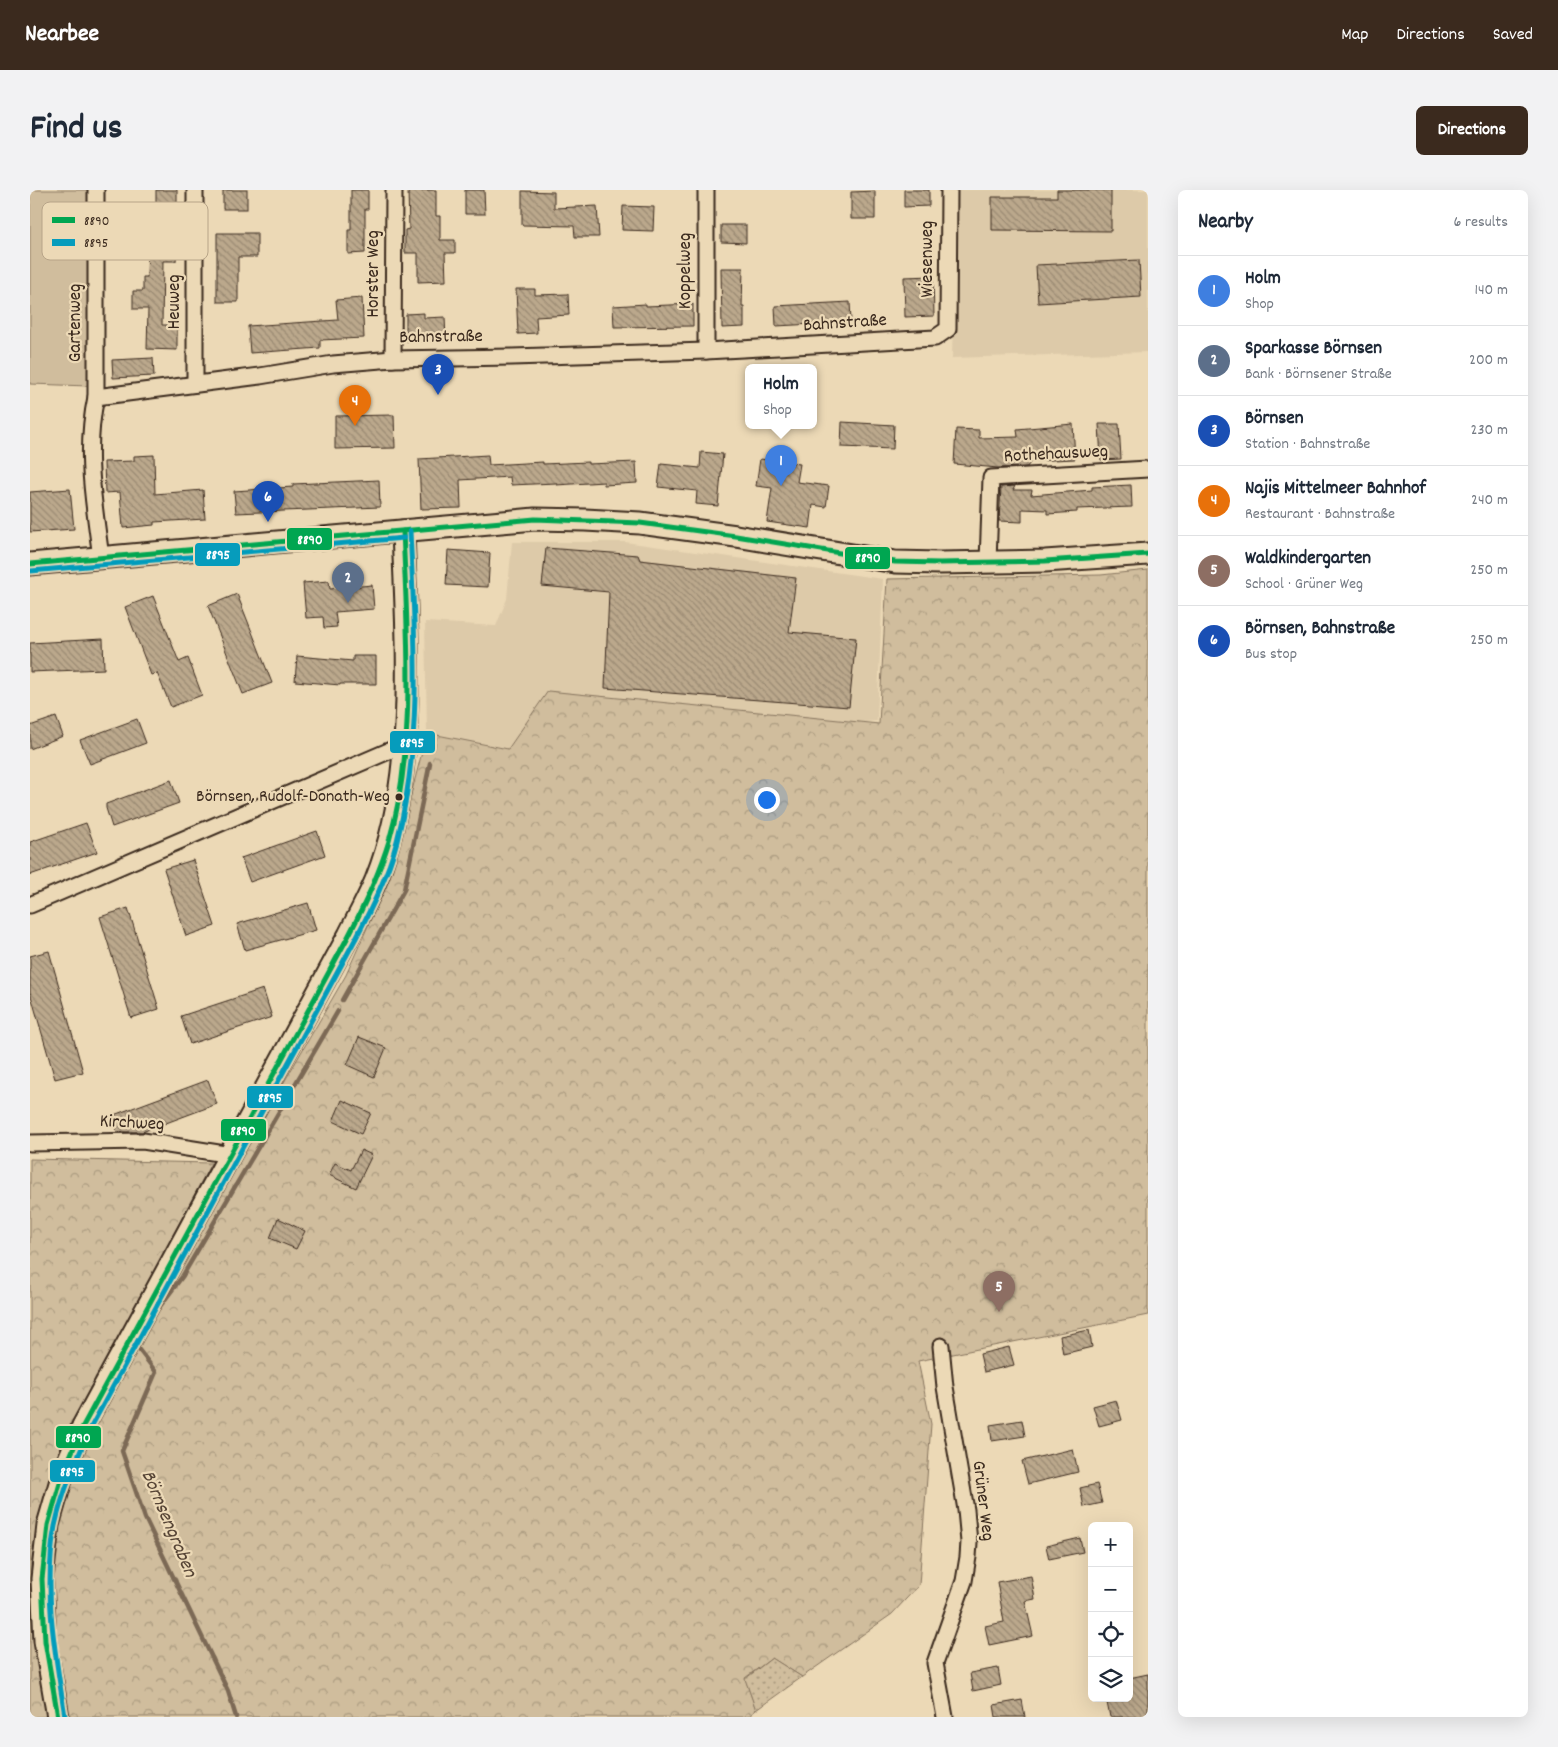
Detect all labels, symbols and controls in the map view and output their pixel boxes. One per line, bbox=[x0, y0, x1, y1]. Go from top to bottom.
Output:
text: Nearbee bbox=[25, 18, 99, 52]
text: Map bbox=[1341, 23, 1368, 48]
text: Directions bbox=[1396, 23, 1465, 48]
text: Saved bbox=[1493, 23, 1533, 48]
text: Find us bbox=[30, 105, 122, 155]
button: Directions bbox=[1416, 106, 1528, 155]
legend bbox=[42, 202, 208, 260]
text: Nearby bbox=[1198, 208, 1253, 238]
text: 6 results bbox=[1453, 211, 1508, 234]
text: 8890 bbox=[84, 212, 109, 232]
street label: Wiesenweg bbox=[915, 221, 942, 297]
street label: Horster Weg bbox=[361, 230, 388, 318]
street label: Koppelweg bbox=[673, 233, 700, 309]
text: 8895 bbox=[84, 234, 108, 254]
text: Holm bbox=[1245, 266, 1281, 293]
street label: Heuweg bbox=[162, 274, 189, 330]
text: 1 bbox=[1212, 279, 1216, 302]
text: 140 m bbox=[1474, 279, 1508, 302]
street label: Gartenweg bbox=[63, 284, 90, 362]
text: Shop bbox=[1245, 293, 1274, 316]
street label: Bahnstraße bbox=[802, 308, 888, 340]
street label: Bahnstraße bbox=[399, 324, 483, 352]
text: Sparkasse Börnsen bbox=[1245, 336, 1382, 363]
text: 2 bbox=[1211, 349, 1218, 372]
text: 200 m bbox=[1469, 349, 1508, 372]
pin: 3 bbox=[422, 354, 454, 395]
text: Bank · Börnsener Straße bbox=[1245, 363, 1392, 386]
popup bbox=[745, 364, 817, 429]
text: Holm bbox=[763, 372, 799, 399]
pin: 4 bbox=[339, 385, 371, 426]
text: Shop bbox=[763, 399, 792, 422]
text: Börnsen bbox=[1245, 406, 1303, 433]
text: 3 bbox=[1210, 419, 1218, 442]
text: 230 m bbox=[1471, 419, 1508, 442]
text: Station · Bahnstraße bbox=[1245, 433, 1370, 456]
street label: Rothehausweg bbox=[1003, 439, 1109, 471]
pin: 1 bbox=[765, 445, 797, 486]
text: Najis Mittelmeer Bahnhof bbox=[1245, 476, 1426, 503]
pin: 6 bbox=[252, 481, 284, 522]
text: 4 bbox=[1211, 489, 1217, 512]
text: 240 m bbox=[1471, 489, 1508, 512]
text: Restaurant · Bahnstraße bbox=[1245, 503, 1395, 526]
line badge: 8890 bbox=[286, 527, 333, 551]
text: 8890 bbox=[297, 531, 323, 551]
line badge: 8895 bbox=[194, 542, 241, 567]
text: 8895 bbox=[206, 546, 231, 566]
line badge: 8890 bbox=[844, 546, 891, 570]
text: Waldkindergarten bbox=[1245, 546, 1371, 573]
text: 8890 bbox=[855, 549, 881, 569]
text: 5 bbox=[1210, 559, 1218, 582]
text: 250 m bbox=[1470, 559, 1508, 582]
pin: 2 bbox=[332, 562, 364, 603]
text: School · Grüner Weg bbox=[1245, 573, 1363, 596]
text: Börnsen, Bahnstraße bbox=[1245, 616, 1395, 643]
text: 6 bbox=[1210, 629, 1218, 652]
text: 250 m bbox=[1470, 629, 1508, 652]
text: Bus stop bbox=[1245, 643, 1297, 666]
line badge: 8895 bbox=[389, 730, 436, 754]
text: 8895 bbox=[400, 734, 425, 754]
place label: Börnsen, Rudolf-Donath-Weg bbox=[196, 785, 390, 810]
your location bbox=[754, 787, 780, 813]
marker: Börnsen, Rudolf-Donath-Weg bbox=[394, 792, 404, 802]
line badge: 8895 bbox=[246, 1085, 294, 1109]
text: 8895 bbox=[258, 1089, 283, 1109]
street label: Kirchweg bbox=[99, 1109, 165, 1139]
line badge: 8890 bbox=[220, 1118, 267, 1142]
text: 8890 bbox=[230, 1122, 256, 1142]
pin: 5 bbox=[983, 1271, 1015, 1312]
line badge: 8890 bbox=[55, 1425, 102, 1449]
text: 8890 bbox=[65, 1429, 91, 1449]
line badge: 8895 bbox=[49, 1459, 96, 1483]
street label: Grüner Weg bbox=[964, 1459, 1000, 1543]
text: 8895 bbox=[60, 1463, 85, 1483]
water label: Börnsengraben bbox=[133, 1466, 203, 1583]
map controls bbox=[1088, 1522, 1133, 1702]
button: + bbox=[1088, 1522, 1133, 1567]
button: − bbox=[1088, 1567, 1133, 1612]
button: locate bbox=[1088, 1612, 1133, 1657]
button: layers bbox=[1088, 1657, 1133, 1702]

